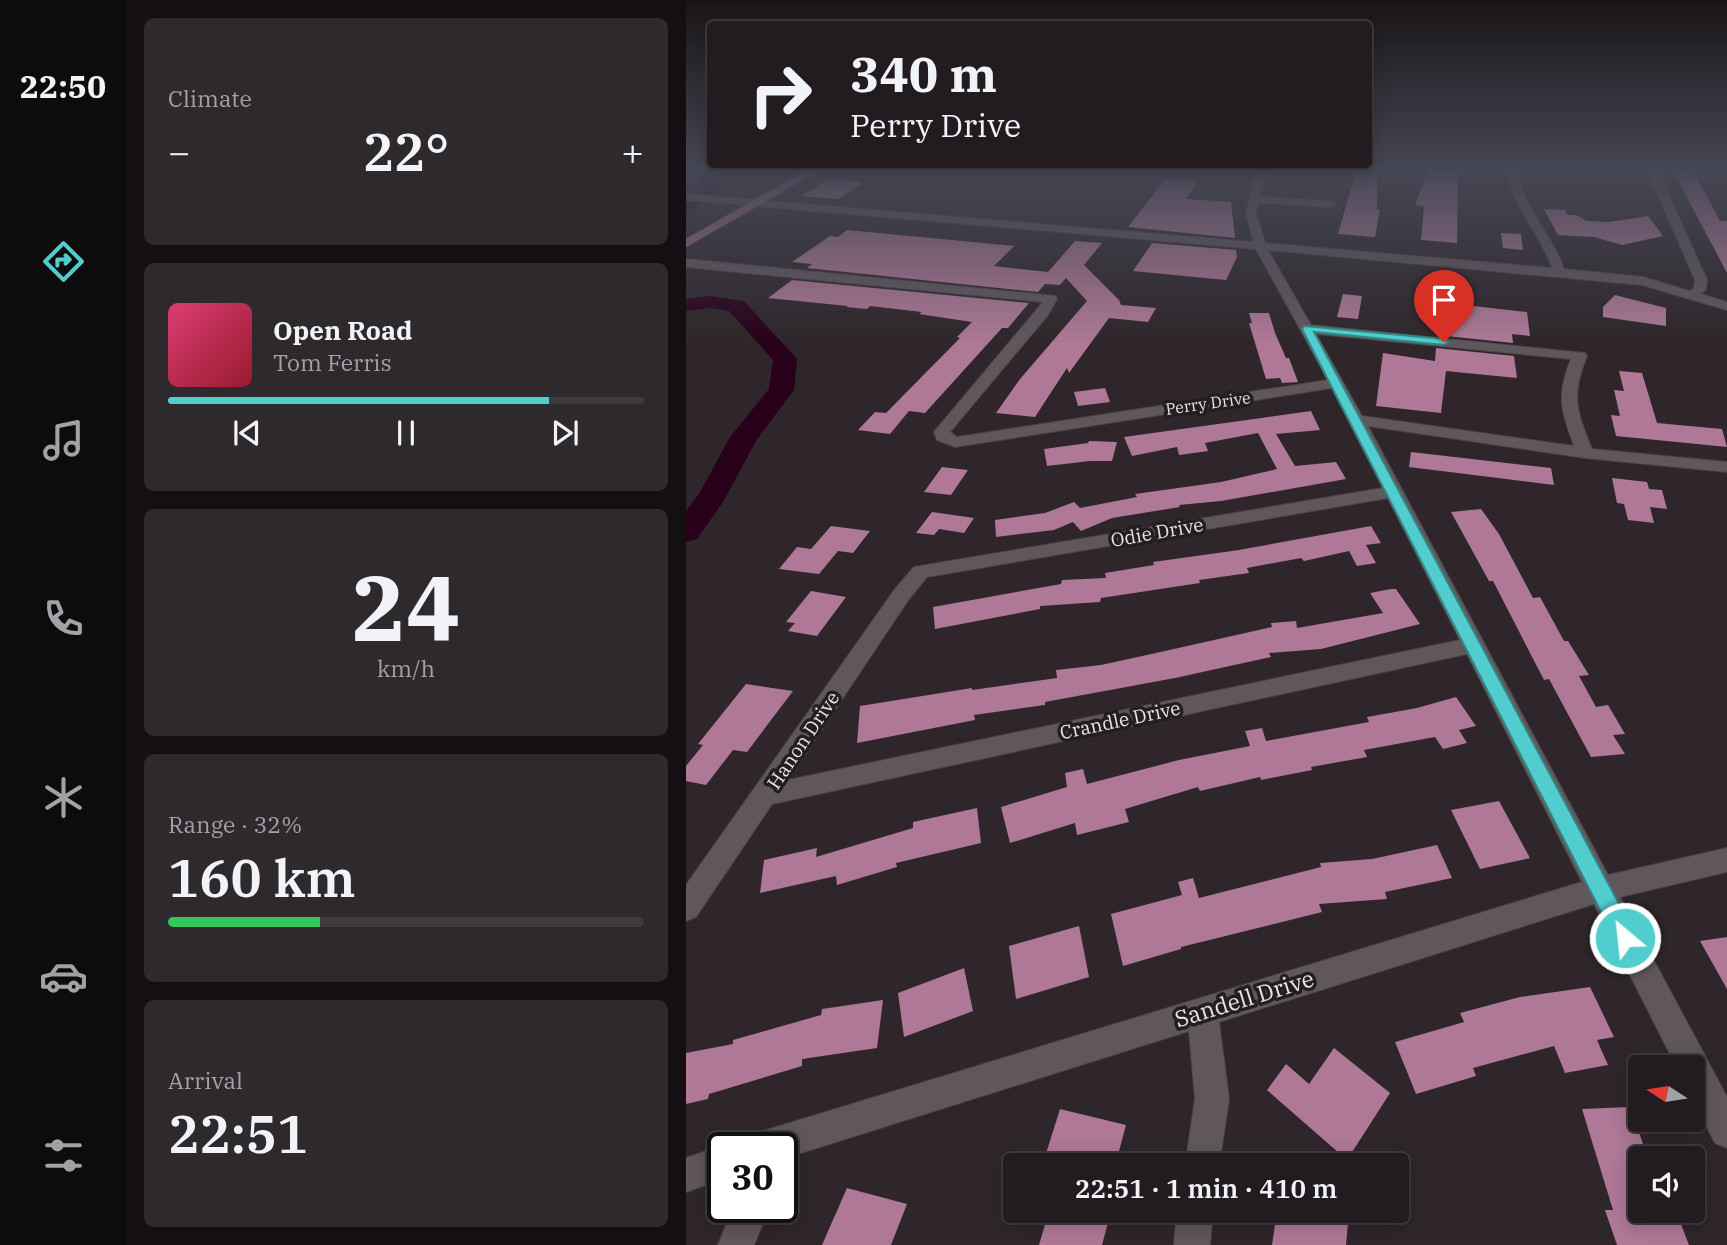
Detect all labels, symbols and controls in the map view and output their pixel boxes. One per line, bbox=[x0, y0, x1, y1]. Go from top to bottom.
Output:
text: 340 m bbox=[850, 42, 997, 105]
icon: right bbox=[735, 49, 826, 140]
text: 22:50 bbox=[20, 65, 106, 107]
text: Climate bbox=[168, 83, 252, 113]
text: Perry Drive bbox=[850, 104, 1021, 146]
text: 22° bbox=[363, 118, 449, 185]
text: − bbox=[168, 127, 191, 176]
text: + bbox=[621, 127, 644, 176]
icon: directions bbox=[39, 237, 88, 286]
pin bbox=[1414, 270, 1474, 342]
icon: arrive bbox=[1425, 281, 1463, 319]
text: Open Road bbox=[273, 313, 412, 347]
text: Tom Ferris bbox=[273, 347, 392, 377]
street label: Perry Drive bbox=[1164, 387, 1252, 419]
icon: previous bbox=[228, 414, 266, 452]
icon: pause bbox=[387, 414, 425, 452]
icon: next bbox=[546, 414, 584, 452]
icon: music bbox=[39, 416, 88, 465]
street label: Odie Drive bbox=[1109, 512, 1205, 552]
text: 24 bbox=[351, 548, 461, 666]
icon: phone bbox=[39, 594, 88, 643]
text: km/h bbox=[377, 653, 435, 683]
street label: Hanon Drive bbox=[762, 687, 844, 793]
street label: Crandle Drive bbox=[1057, 695, 1183, 745]
icon: climate bbox=[39, 773, 88, 822]
text: Range · 32% bbox=[168, 809, 302, 839]
text: 160 km bbox=[168, 844, 356, 911]
position arrow bbox=[1588, 901, 1662, 975]
icon: car bbox=[39, 952, 88, 1001]
street label: Sandell Drive bbox=[1171, 963, 1317, 1033]
north arrow bbox=[1628, 1055, 1704, 1132]
map controls bbox=[1628, 1055, 1705, 1223]
text: Arrival bbox=[168, 1065, 243, 1095]
text: 22:51 bbox=[168, 1100, 308, 1167]
icon: filters bbox=[39, 1131, 88, 1180]
speed limit sign: 30 bbox=[707, 1132, 798, 1223]
button: sound bbox=[1628, 1146, 1705, 1223]
text: 22:51 · 1 min · 410 m bbox=[1075, 1171, 1337, 1205]

